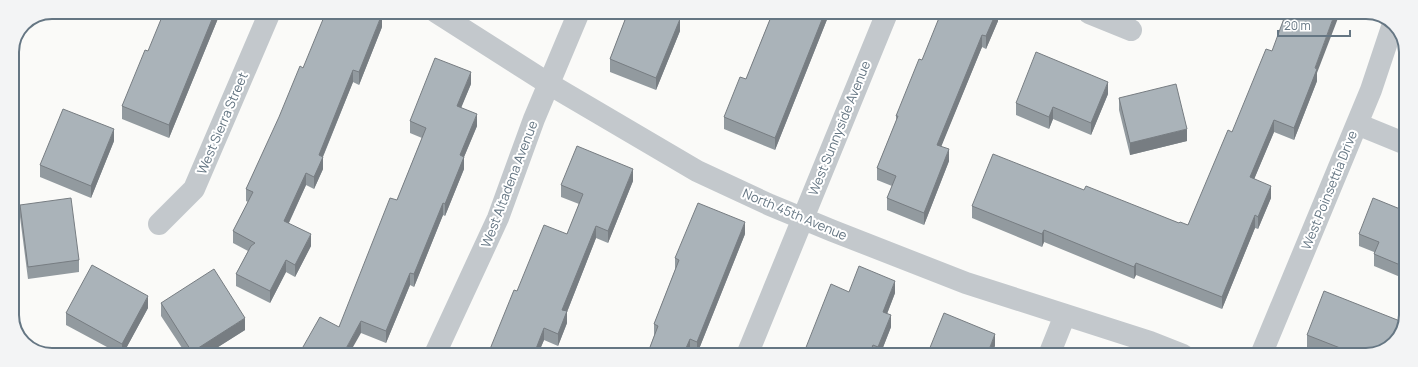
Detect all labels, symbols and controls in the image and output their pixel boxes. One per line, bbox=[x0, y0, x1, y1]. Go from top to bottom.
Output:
scale bar bbox=[1278, 12, 1350, 38]
text: 20 m bbox=[1284, 17, 1311, 34]
street label: West Sunnyside Avenue bbox=[804, 58, 874, 198]
street label: West Sierra Street bbox=[192, 69, 252, 177]
street label: West Altadena Avenue bbox=[477, 118, 542, 250]
street label: West Poinsettia Drive bbox=[1297, 127, 1361, 252]
street label: North 45th Avenue bbox=[740, 184, 850, 244]

